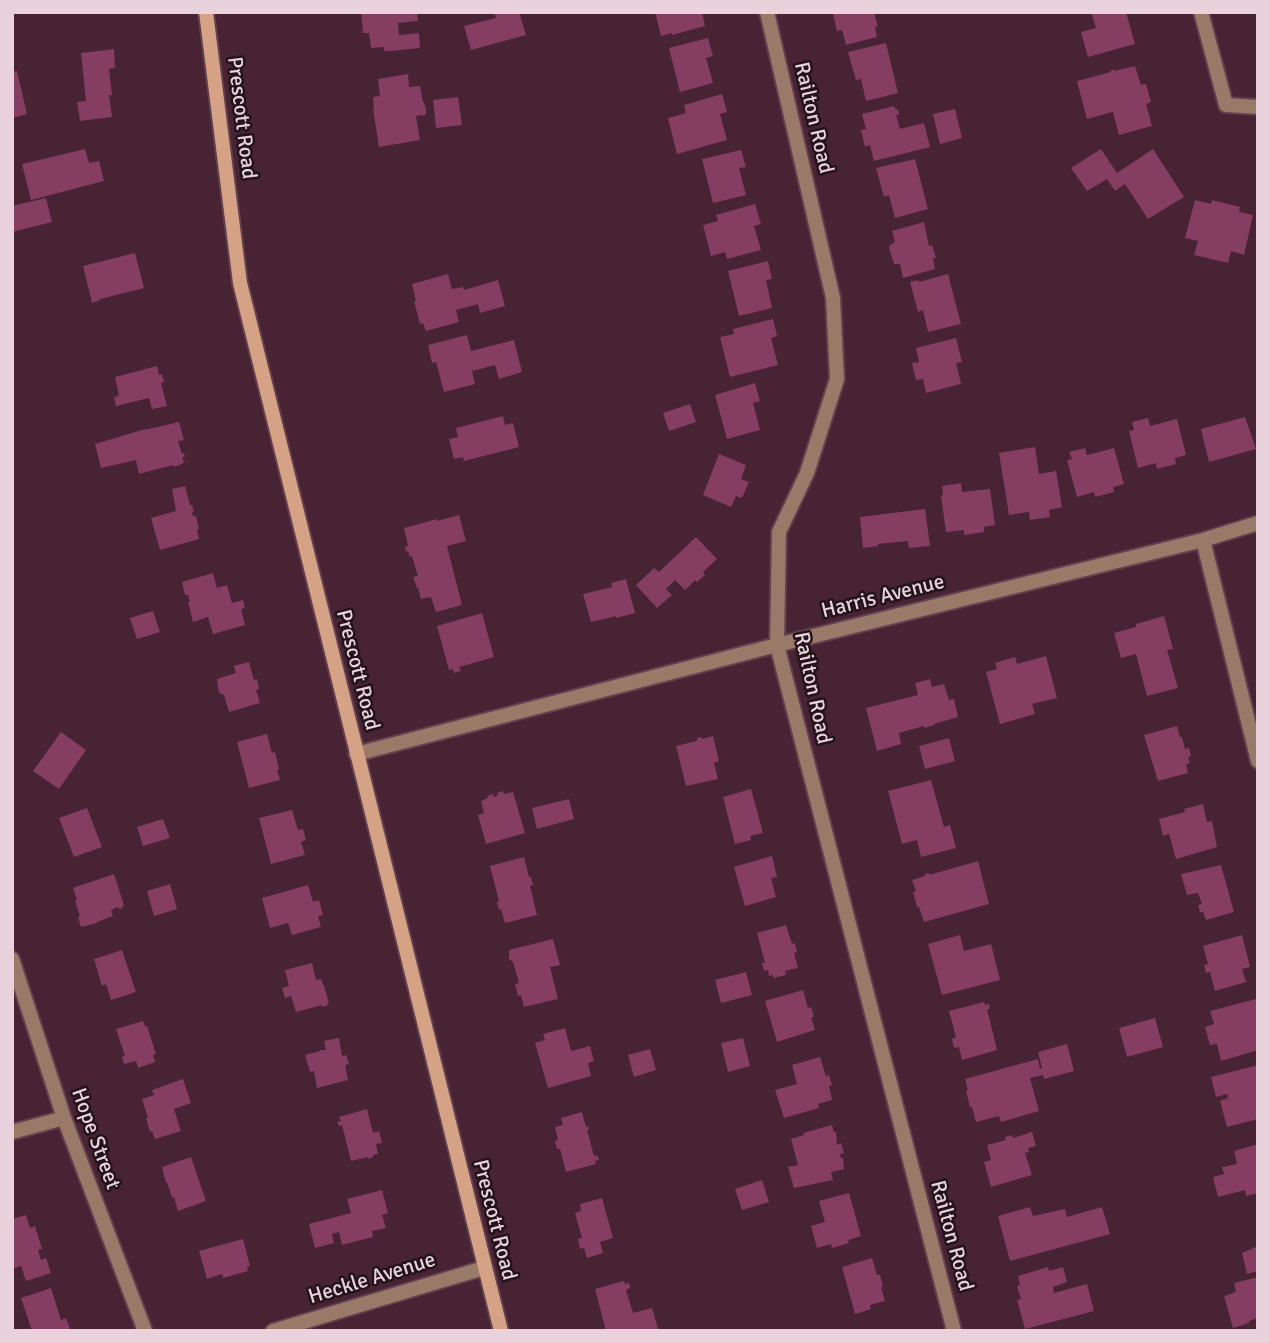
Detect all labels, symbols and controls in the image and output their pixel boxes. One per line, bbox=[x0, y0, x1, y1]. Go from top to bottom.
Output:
street label: Prescott Road bbox=[221, 55, 261, 181]
street label: Railton Road bbox=[788, 60, 838, 176]
street label: Harris Avenue bbox=[819, 570, 947, 624]
street label: Prescott Road bbox=[330, 607, 384, 733]
street label: Railton Road bbox=[788, 630, 836, 746]
street label: Hope Street bbox=[65, 1085, 125, 1193]
street label: Prescott Road bbox=[467, 1157, 521, 1283]
street label: Railton Road bbox=[924, 1178, 978, 1294]
street label: Heckle Avenue bbox=[305, 1248, 439, 1310]

